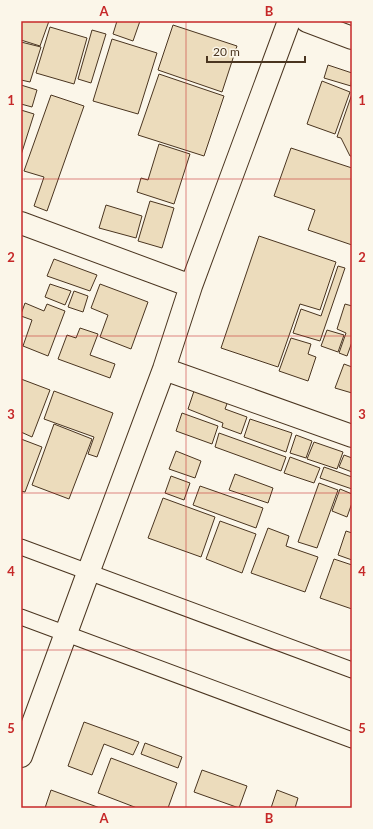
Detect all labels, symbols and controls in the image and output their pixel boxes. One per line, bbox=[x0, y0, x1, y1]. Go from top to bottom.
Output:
text: A bbox=[98, 3, 109, 19]
text: B bbox=[265, 3, 274, 19]
scale bar bbox=[207, 38, 305, 64]
text: 20 m bbox=[213, 44, 240, 59]
text: 1 bbox=[7, 92, 15, 108]
text: 1 bbox=[358, 92, 366, 108]
text: 2 bbox=[7, 249, 15, 265]
text: 2 bbox=[358, 249, 366, 265]
text: 3 bbox=[7, 406, 15, 422]
text: 3 bbox=[358, 406, 366, 422]
text: 4 bbox=[7, 563, 15, 579]
text: 4 bbox=[358, 563, 366, 579]
text: 5 bbox=[7, 720, 15, 736]
text: 5 bbox=[358, 720, 366, 736]
text: A bbox=[98, 810, 109, 826]
text: B bbox=[265, 810, 274, 826]

